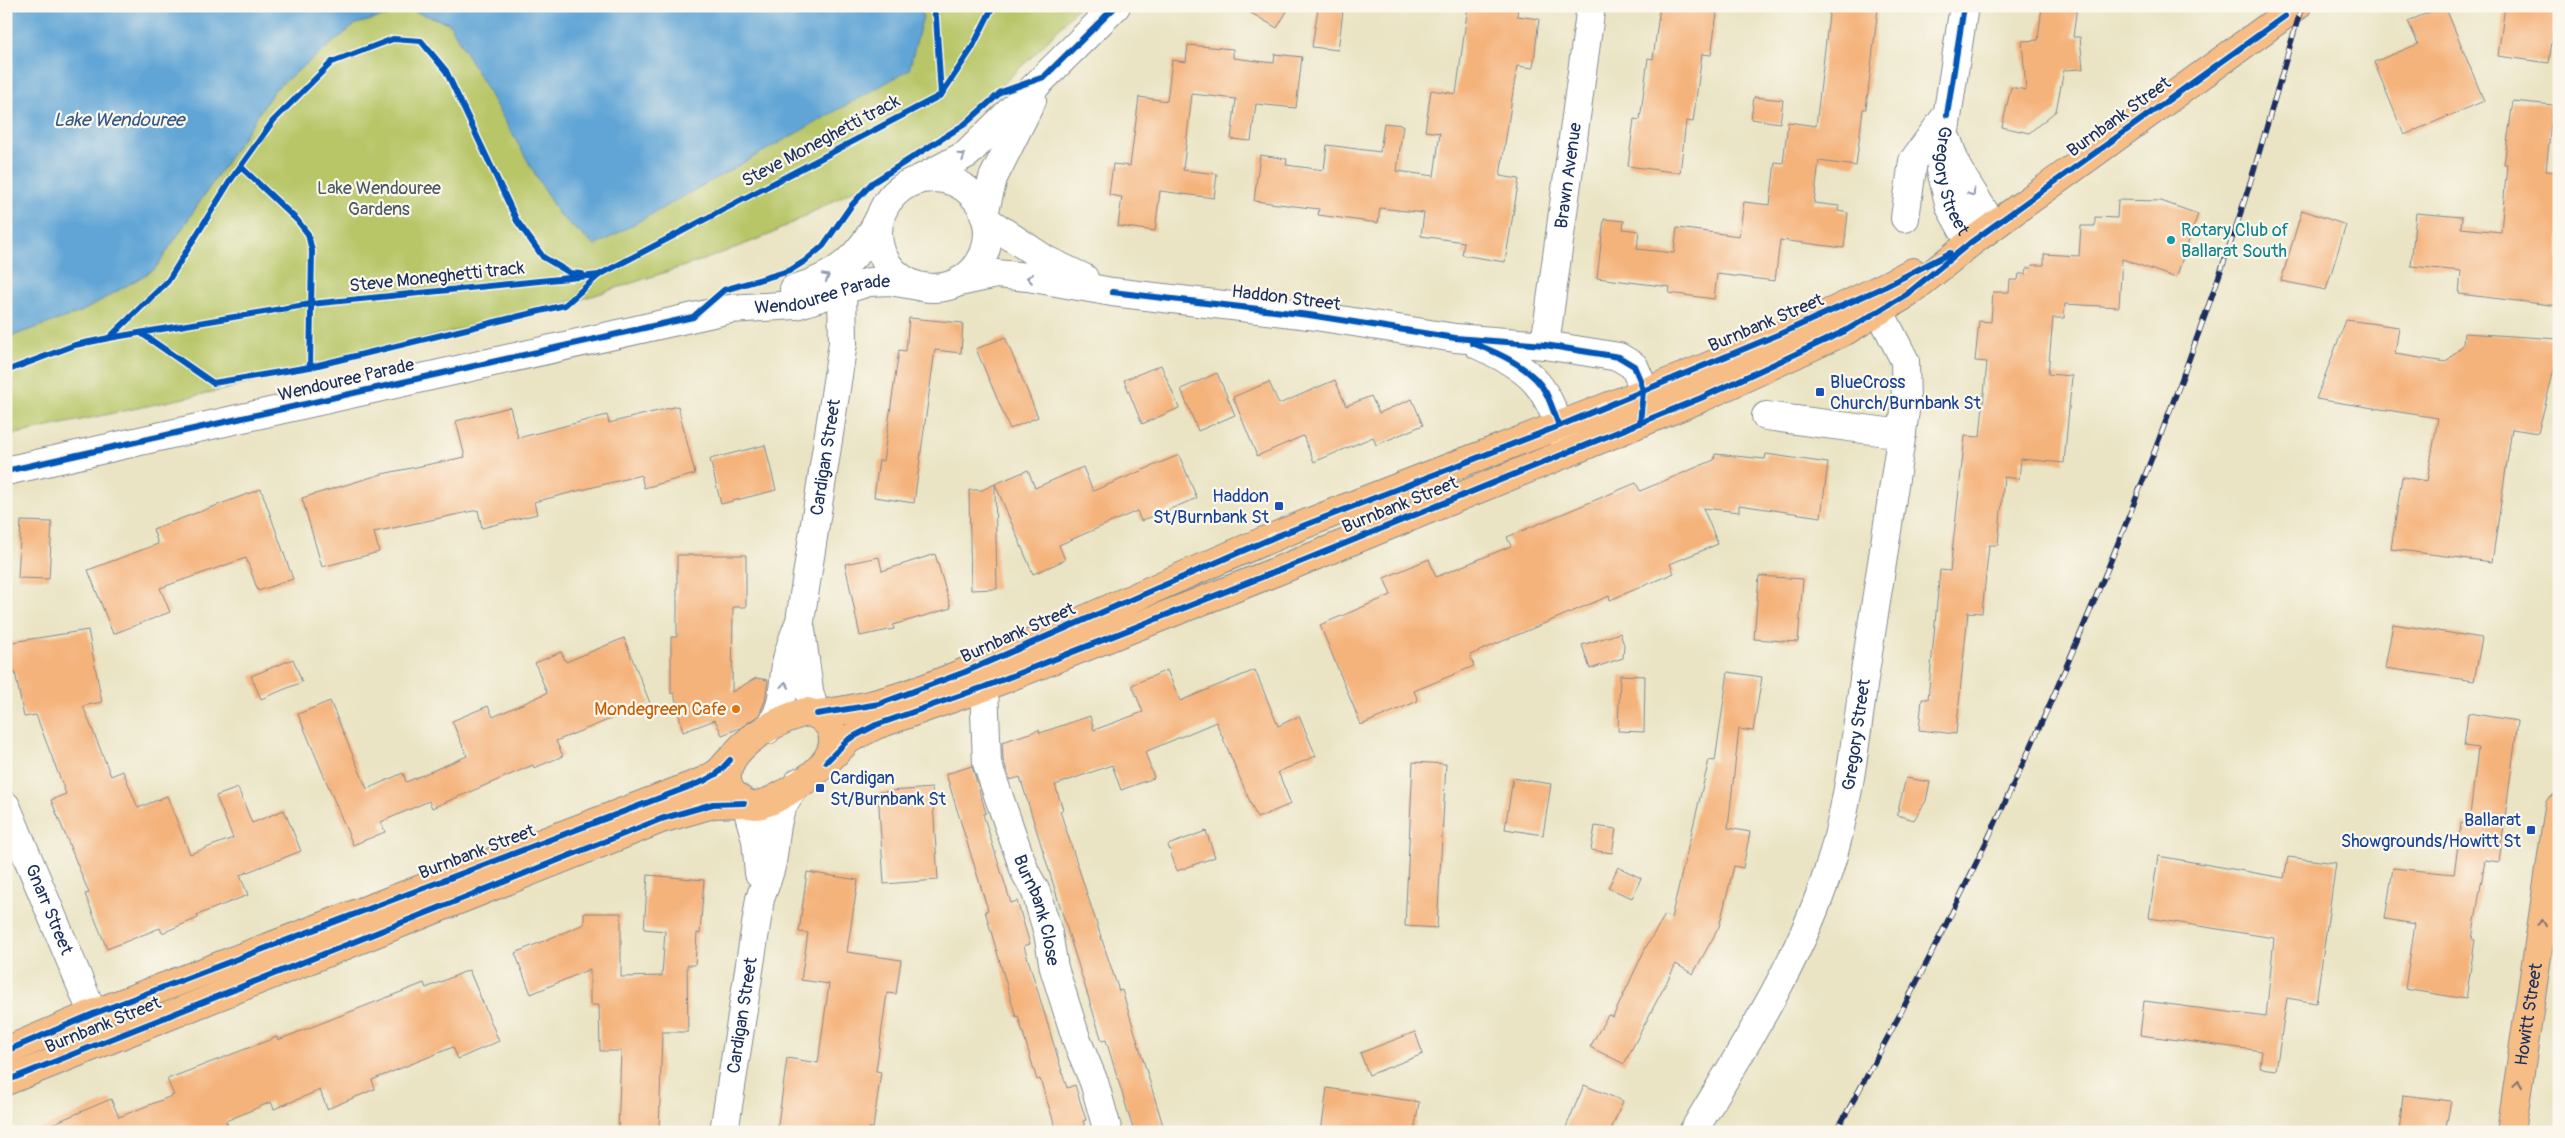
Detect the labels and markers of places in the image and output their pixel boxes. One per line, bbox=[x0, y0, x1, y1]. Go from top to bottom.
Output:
place label: Rotary Club of Ballarat South bbox=[2181, 219, 2290, 263]
marker: Rotary Club of Ballarat South bbox=[2165, 234, 2177, 246]
place label: BlueCross Church/Burnbank St bbox=[1830, 371, 1982, 415]
marker: BlueCross Church/Burnbank St bbox=[1814, 386, 1826, 398]
place label: Haddon St/Burnbank St bbox=[1153, 485, 1270, 529]
marker: Haddon St/Burnbank St bbox=[1273, 500, 1285, 512]
place label: Mondegreen Cafe bbox=[594, 698, 726, 721]
marker: Mondegreen Cafe bbox=[730, 703, 742, 715]
place label: Cardigan St/Burnbank St bbox=[830, 767, 947, 811]
marker: Cardigan St/Burnbank St bbox=[814, 782, 826, 794]
place label: Ballarat Showgrounds/Howitt St bbox=[2341, 809, 2522, 853]
marker: Ballarat Showgrounds/Howitt St bbox=[2525, 824, 2537, 836]

